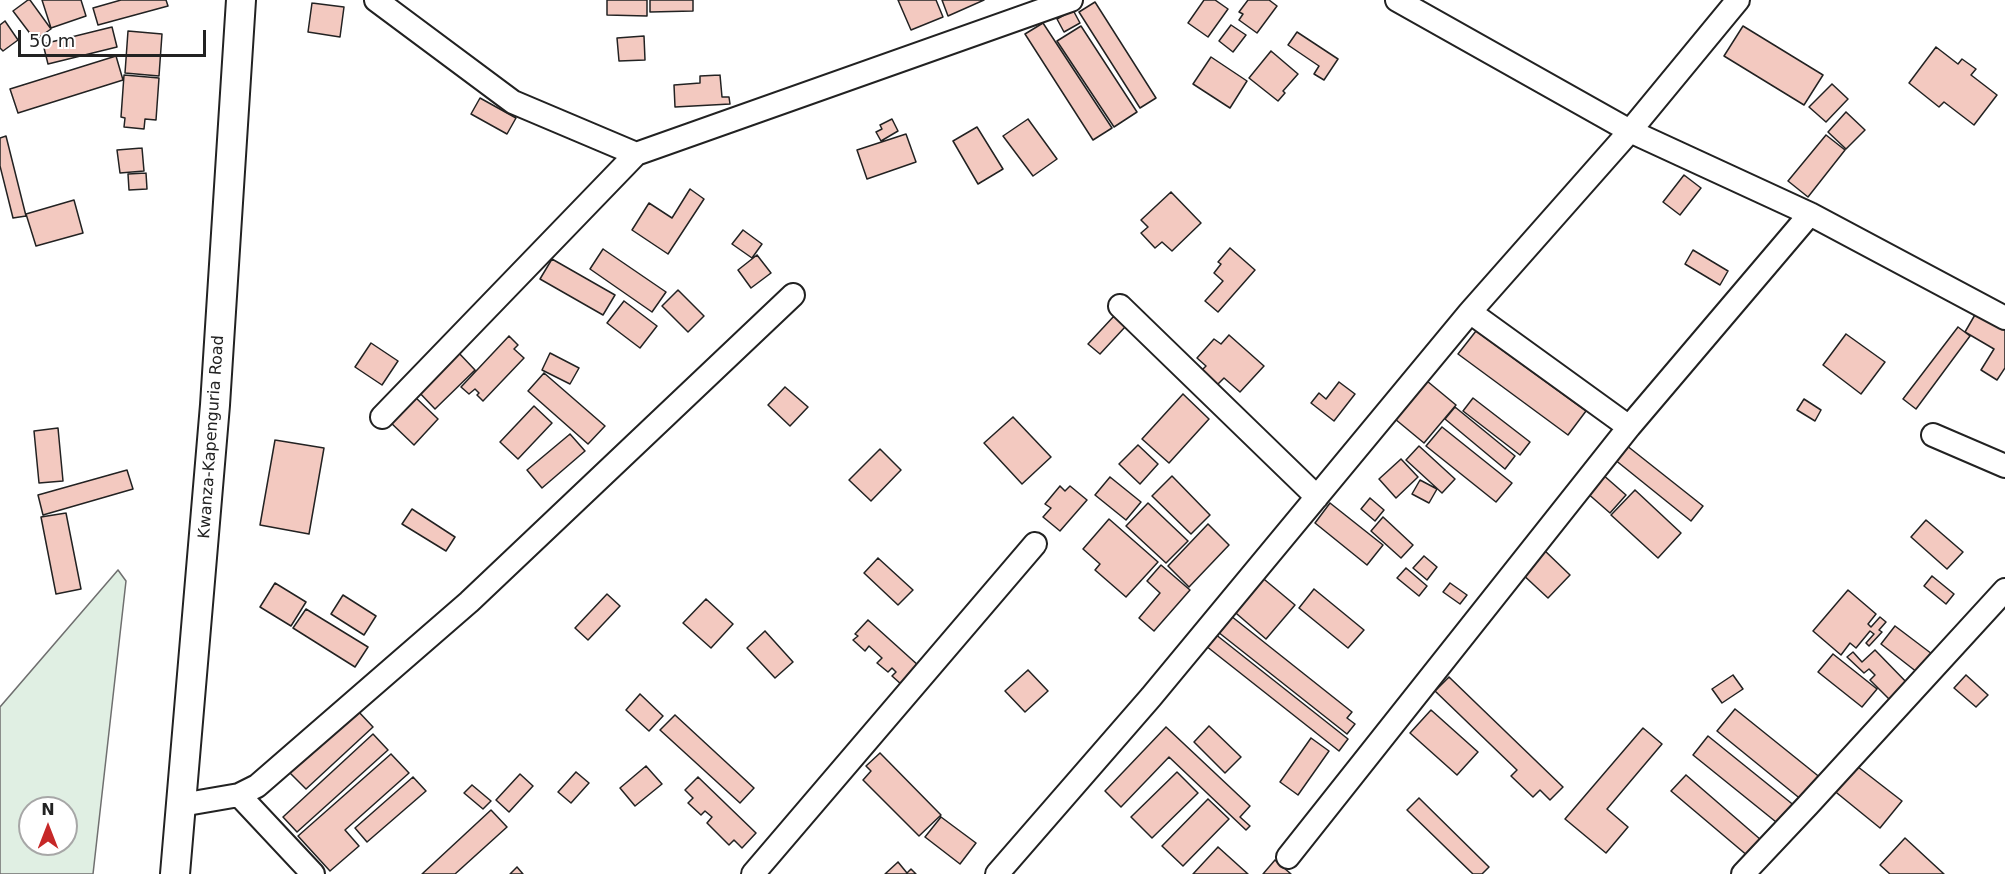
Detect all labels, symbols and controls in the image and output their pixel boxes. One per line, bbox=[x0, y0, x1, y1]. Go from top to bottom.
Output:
scale bar bbox=[21, 18, 208, 56]
text: 50 m bbox=[29, 30, 75, 51]
street label: Kwanza-Kapenguria Road bbox=[195, 335, 229, 539]
north arrow bbox=[18, 796, 78, 856]
text: N bbox=[41, 800, 55, 819]

